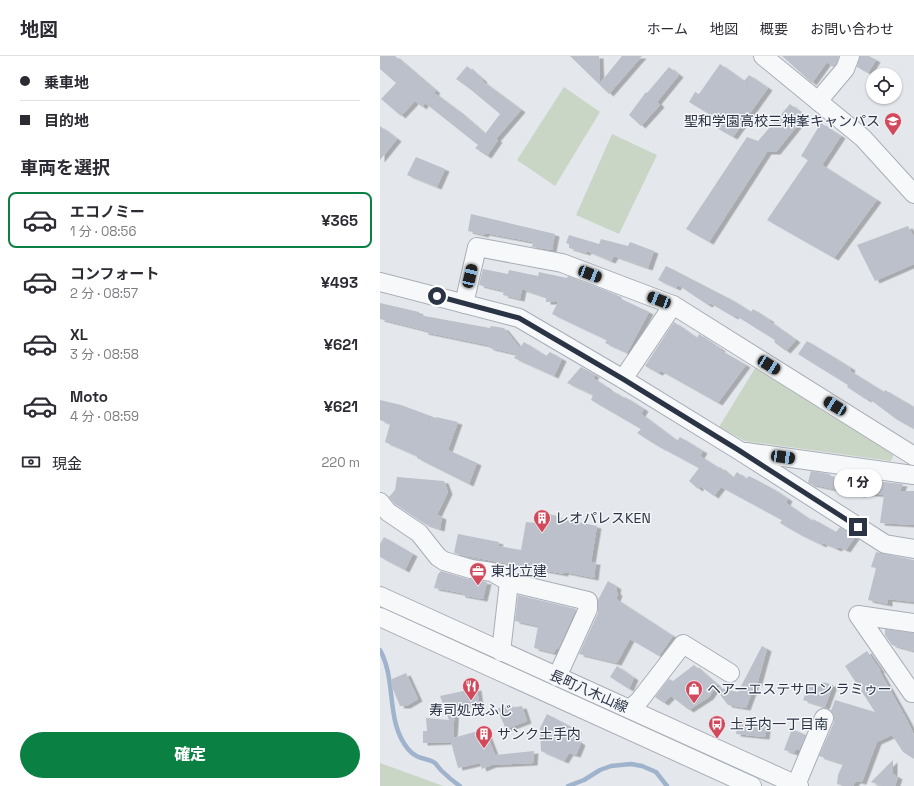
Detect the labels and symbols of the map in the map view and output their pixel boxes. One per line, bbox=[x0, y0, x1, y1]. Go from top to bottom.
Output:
school or university icon: 聖和学園高校三神峯キャンパス bbox=[883, 111, 903, 136]
place label: 聖和学園高校三神峯キャンパス bbox=[684, 112, 880, 130]
car bbox=[461, 263, 479, 289]
car bbox=[577, 264, 603, 284]
route start bbox=[428, 287, 446, 305]
car bbox=[646, 290, 672, 310]
car bbox=[756, 354, 782, 376]
car bbox=[822, 395, 848, 417]
car bbox=[770, 449, 796, 465]
callout: 1 分 bbox=[834, 469, 882, 497]
building icon: レオパレスKEN bbox=[532, 508, 552, 533]
place label: レオパレスKEN bbox=[555, 509, 651, 527]
route end bbox=[849, 518, 867, 536]
office icon: 東北立建 bbox=[468, 561, 488, 586]
place label: 東北立建 bbox=[491, 562, 547, 580]
street label: 長町八木山線 bbox=[547, 666, 631, 716]
restaurant icon: 寿司処茂ふじ bbox=[461, 676, 481, 701]
shop icon: ヘアーエステサロン ラミゥー bbox=[684, 679, 704, 704]
place label: ヘアーエステサロン ラミゥー bbox=[707, 680, 892, 698]
place label: 寿司処茂ふじ bbox=[429, 701, 513, 719]
bus stop icon: 土手内一丁目南 bbox=[707, 714, 727, 739]
place label: 土手内一丁目南 bbox=[730, 715, 828, 733]
building icon: サンク土手内 bbox=[474, 724, 494, 749]
place label: サンク土手内 bbox=[497, 725, 581, 743]

